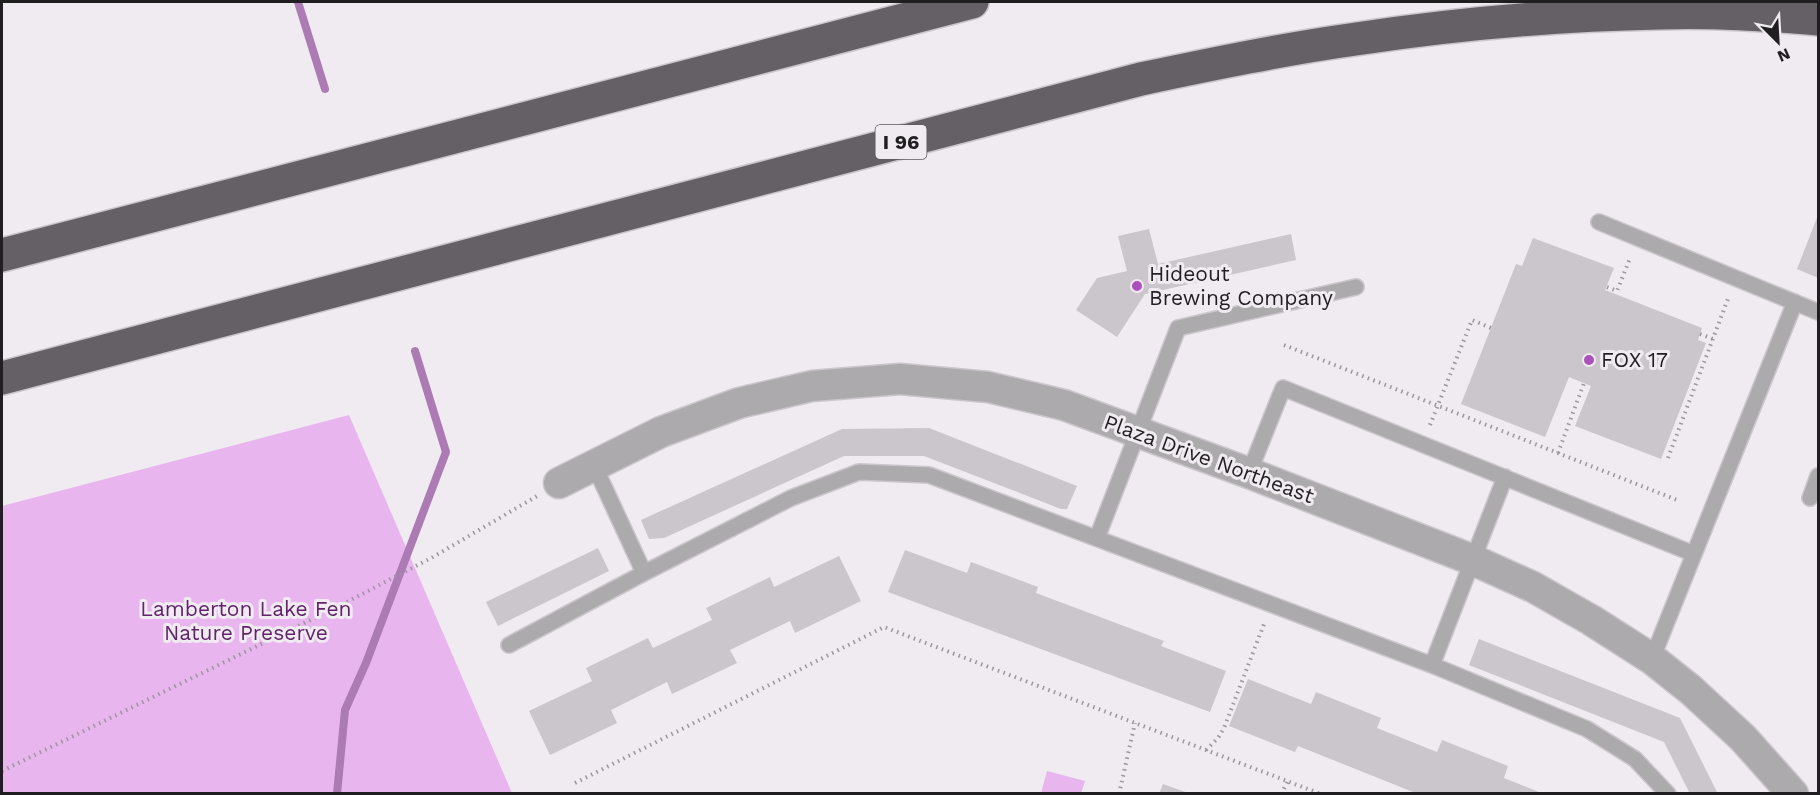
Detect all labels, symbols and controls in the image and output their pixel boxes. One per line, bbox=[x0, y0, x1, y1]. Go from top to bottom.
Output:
north arrow bbox=[1748, 12, 1808, 72]
text: N bbox=[1775, 44, 1793, 66]
road number: I 96 bbox=[876, 125, 926, 159]
place label: Hideout Brewing Company bbox=[1149, 261, 1333, 310]
marker: Hideout Brewing Company bbox=[1130, 279, 1144, 293]
place label: FOX 17 bbox=[1601, 347, 1668, 372]
marker: FOX 17 bbox=[1582, 353, 1596, 367]
street label: Plaza Drive Northeast bbox=[1101, 409, 1318, 508]
park label: Lamberton Lake Fen Nature Preserve bbox=[140, 596, 352, 645]

